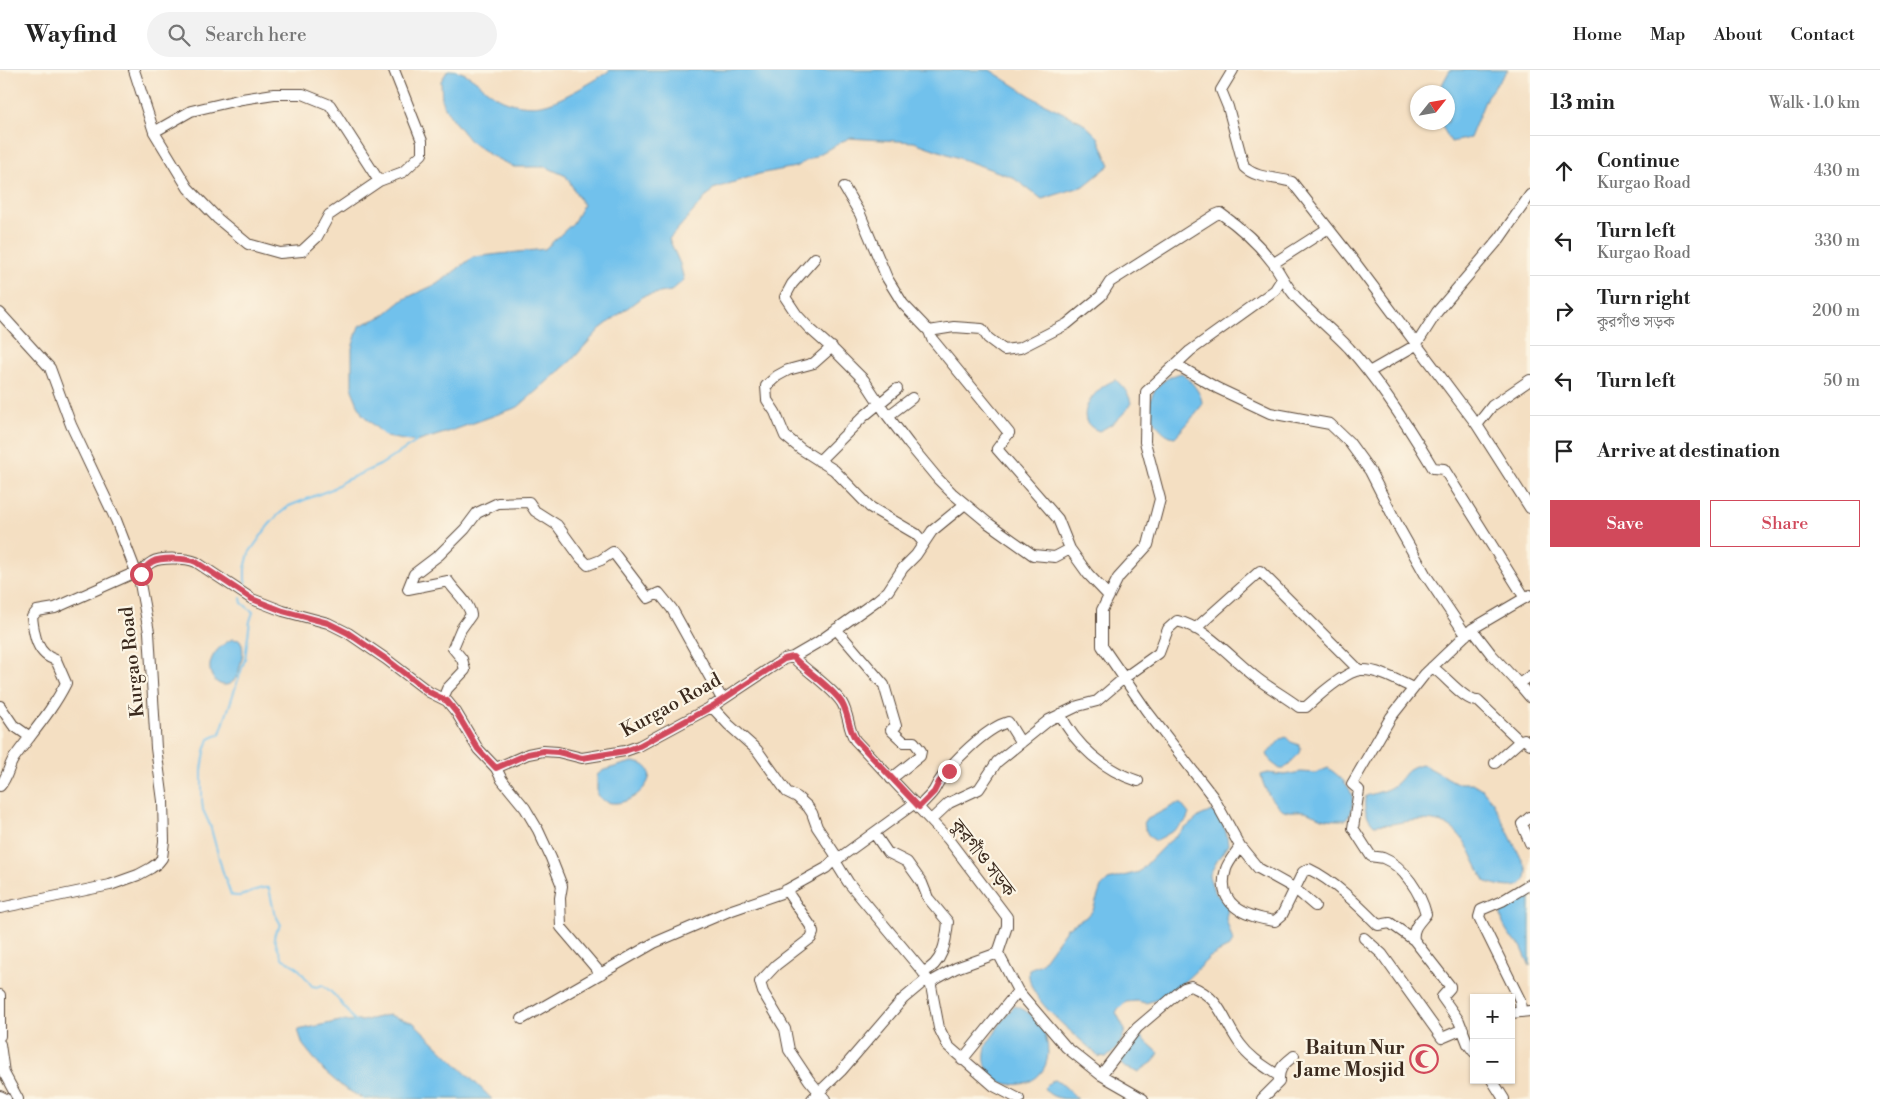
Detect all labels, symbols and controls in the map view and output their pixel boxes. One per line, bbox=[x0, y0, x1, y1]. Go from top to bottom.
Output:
search box bbox=[147, 12, 497, 57]
text: Wayfind bbox=[25, 20, 117, 50]
icon: search bbox=[165, 21, 193, 49]
text: Search here bbox=[205, 23, 307, 47]
text: Home bbox=[1573, 23, 1622, 46]
text: Map bbox=[1650, 23, 1686, 46]
text: About bbox=[1714, 23, 1763, 46]
text: Contact bbox=[1791, 23, 1855, 46]
north arrow bbox=[1410, 85, 1455, 130]
text: 13 min bbox=[1550, 90, 1615, 116]
text: Walk · 1.0 km bbox=[1769, 93, 1860, 113]
text: Continue bbox=[1597, 149, 1680, 173]
icon: ahead bbox=[1550, 157, 1578, 185]
text: 430 m bbox=[1814, 161, 1860, 181]
text: Kurgao Road bbox=[1597, 173, 1691, 193]
text: Turn left bbox=[1597, 219, 1676, 243]
icon: left bbox=[1550, 227, 1578, 255]
text: 330 m bbox=[1814, 231, 1860, 251]
text: Kurgao Road bbox=[1597, 243, 1691, 263]
text: Turn right bbox=[1597, 286, 1690, 310]
icon: right bbox=[1550, 297, 1578, 325]
text: 200 m bbox=[1812, 301, 1860, 321]
text: কুরগাঁও সড়ক bbox=[1597, 312, 1674, 332]
icon: left bbox=[1550, 367, 1578, 395]
text: Turn left bbox=[1597, 369, 1676, 393]
text: 50 m bbox=[1823, 371, 1860, 391]
icon: arrive bbox=[1550, 437, 1578, 465]
text: Arrive at destination bbox=[1597, 439, 1780, 463]
button: Save bbox=[1550, 500, 1700, 547]
button: Share bbox=[1710, 500, 1860, 547]
route start bbox=[130, 563, 153, 586]
street label: Kurgao Road bbox=[114, 605, 150, 719]
street label: Kurgao Road bbox=[617, 667, 726, 742]
route end bbox=[938, 760, 961, 783]
street label: কুরগাঁও সড়ক bbox=[945, 814, 1021, 902]
map controls bbox=[1470, 994, 1515, 1084]
button: + bbox=[1470, 994, 1515, 1039]
place label: Baitun Nur Jame Mosjid bbox=[1293, 1036, 1405, 1082]
button: − bbox=[1470, 1039, 1515, 1084]
mosque icon: Baitun Nur Jame Mosjid bbox=[1409, 1044, 1439, 1074]

